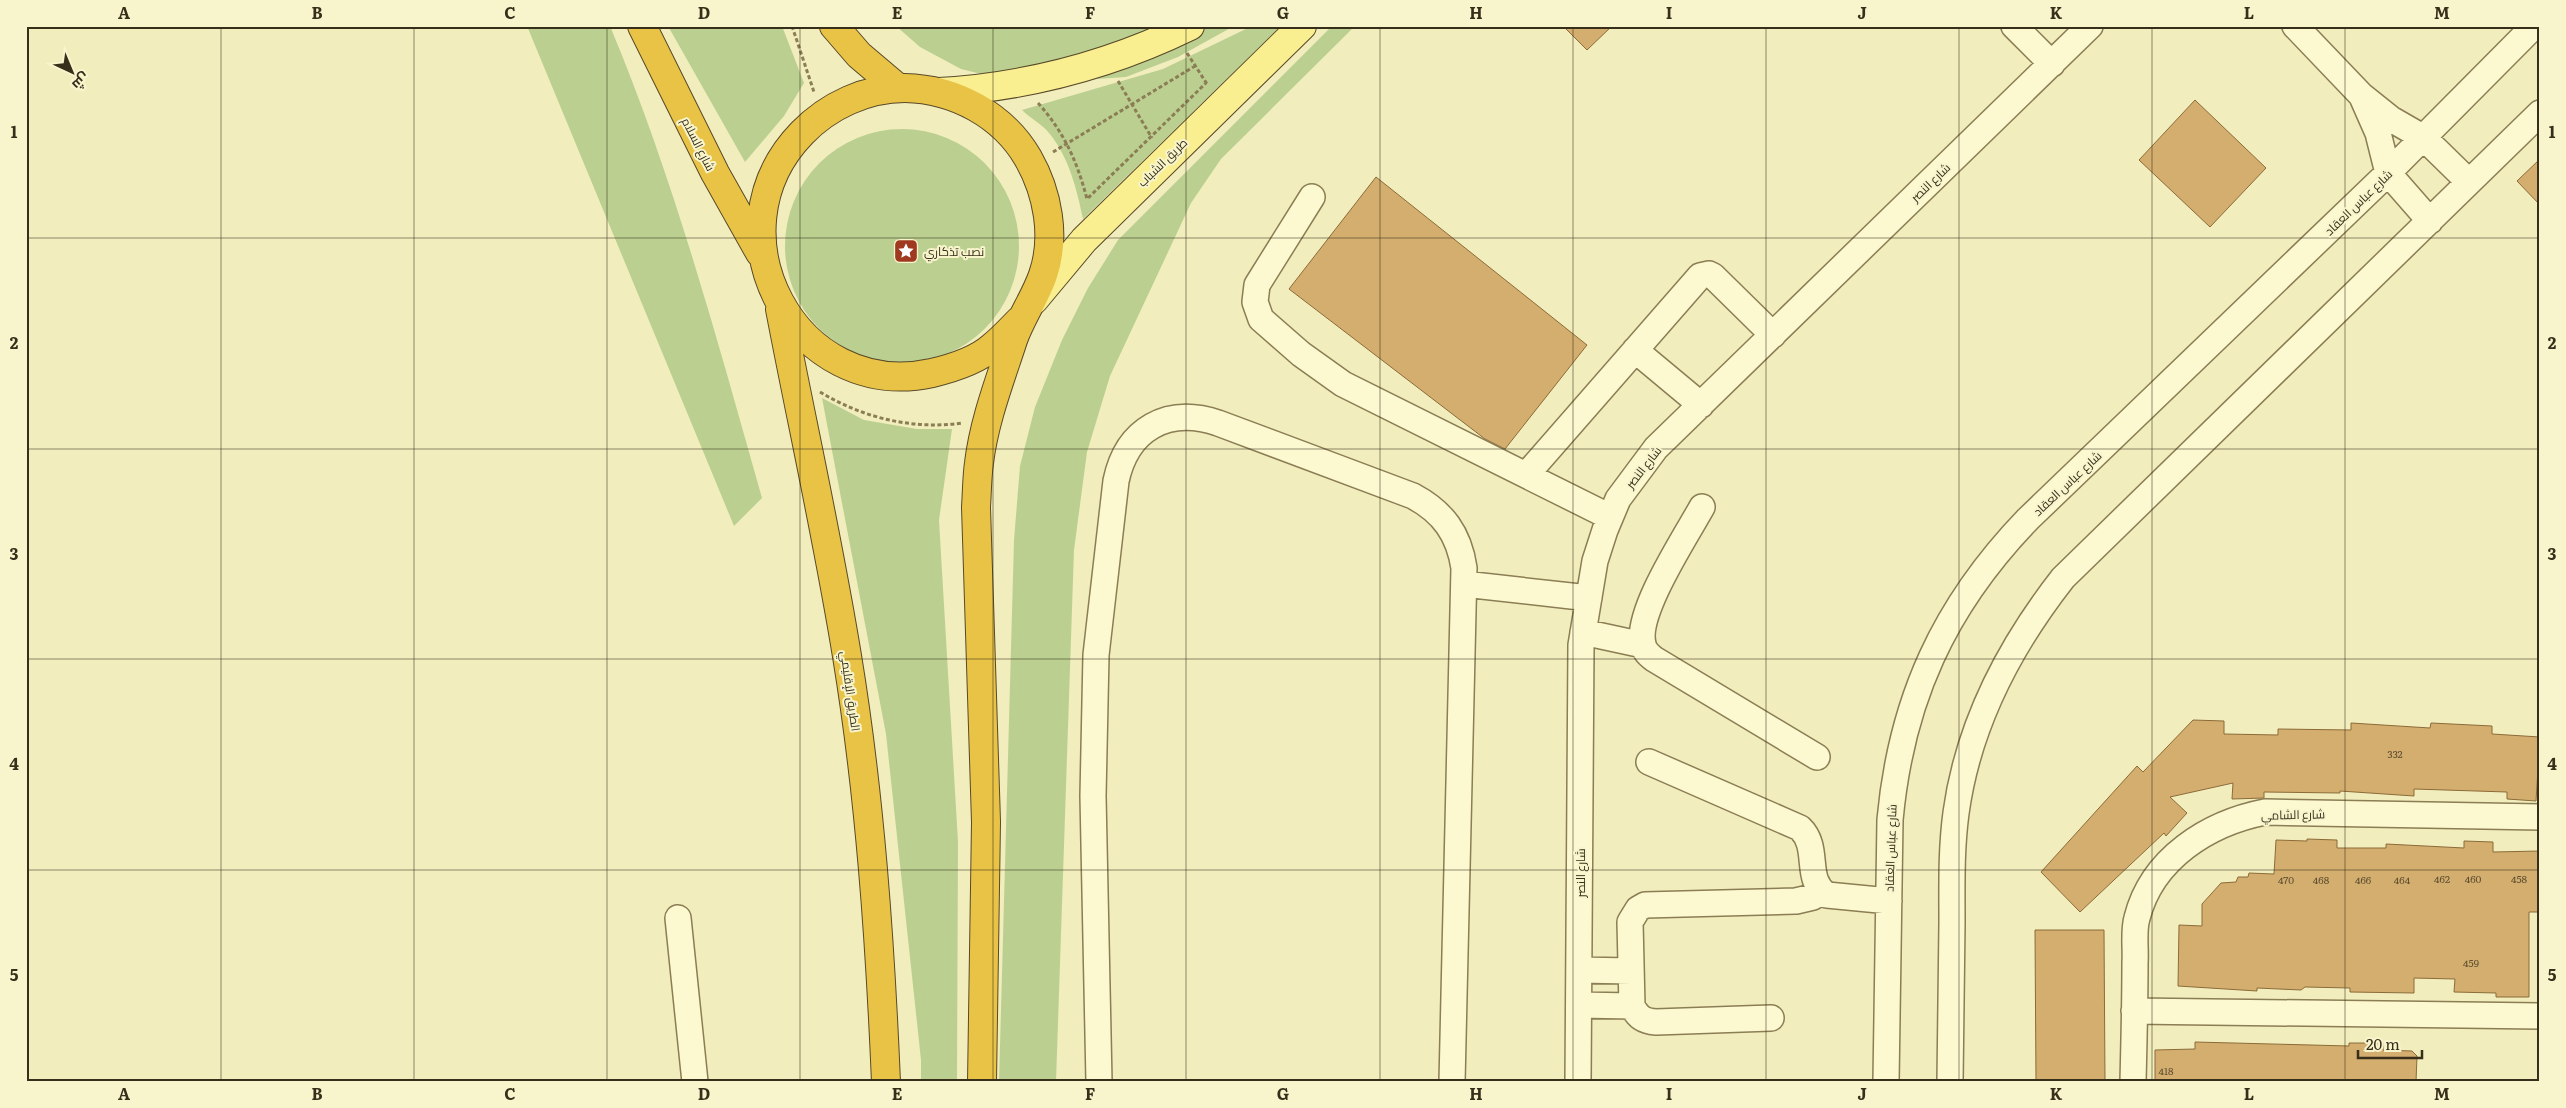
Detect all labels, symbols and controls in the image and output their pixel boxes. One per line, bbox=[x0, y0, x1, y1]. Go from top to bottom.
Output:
text: A bbox=[118, 0, 130, 24]
text: B bbox=[311, 0, 323, 24]
text: C bbox=[504, 0, 516, 24]
text: D bbox=[698, 0, 710, 24]
text: E bbox=[892, 0, 903, 24]
text: F bbox=[1085, 0, 1095, 24]
text: G bbox=[1277, 0, 1289, 24]
text: H bbox=[1469, 0, 1483, 24]
text: I bbox=[1666, 0, 1672, 24]
text: J bbox=[1857, 0, 1867, 24]
text: K bbox=[2050, 0, 2063, 24]
text: L bbox=[2244, 0, 2254, 24]
text: M bbox=[2434, 0, 2450, 24]
north arrow bbox=[48, 48, 98, 98]
text: ش bbox=[68, 69, 95, 96]
street label: شارع السلام bbox=[678, 114, 720, 174]
text: 1 bbox=[11, 119, 18, 143]
text: 1 bbox=[2549, 119, 2556, 143]
street label: طريق الشباب bbox=[1133, 134, 1191, 190]
street label: شارع النصر bbox=[1905, 158, 1954, 206]
street label: شارع عباس العقاد bbox=[2320, 165, 2396, 239]
place icon: نصب تذكاري bbox=[893, 238, 919, 264]
place label: نصب تذكاري bbox=[924, 242, 984, 262]
text: 2 bbox=[10, 330, 19, 354]
text: 2 bbox=[2548, 330, 2557, 354]
street label: شارع النصر bbox=[1620, 442, 1665, 493]
street label: شارع عباس العقاد bbox=[2029, 446, 2105, 520]
text: 3 bbox=[10, 541, 19, 565]
text: 3 bbox=[2548, 541, 2557, 565]
street label: الطريق الإقليمي bbox=[834, 650, 866, 732]
house number: 332 bbox=[2387, 746, 2403, 761]
text: 4 bbox=[9, 751, 19, 775]
text: 4 bbox=[2547, 751, 2557, 775]
street label: شارع عباس العقاد bbox=[1879, 804, 1901, 892]
street label: شارع الشامي bbox=[2261, 804, 2325, 826]
street label: شارع النصر bbox=[1571, 848, 1589, 899]
house number: 462 bbox=[2434, 871, 2450, 886]
house number: 460 bbox=[2465, 871, 2482, 886]
house number: 458 bbox=[2511, 871, 2528, 886]
house number: 470 bbox=[2278, 872, 2294, 887]
house number: 468 bbox=[2313, 872, 2330, 887]
house number: 466 bbox=[2355, 872, 2372, 887]
house number: 464 bbox=[2394, 872, 2411, 887]
house number: 459 bbox=[2463, 955, 2479, 970]
text: 5 bbox=[10, 962, 19, 986]
text: 5 bbox=[2548, 962, 2557, 986]
scale bar bbox=[2358, 1028, 2422, 1060]
text: 20 m bbox=[2366, 1032, 2400, 1055]
house number: 418 bbox=[2158, 1063, 2174, 1078]
text: A bbox=[118, 1081, 130, 1105]
text: B bbox=[311, 1081, 323, 1105]
text: C bbox=[504, 1081, 516, 1105]
text: D bbox=[698, 1081, 710, 1105]
text: E bbox=[892, 1081, 903, 1105]
text: F bbox=[1085, 1081, 1095, 1105]
text: G bbox=[1277, 1081, 1289, 1105]
text: H bbox=[1469, 1081, 1483, 1105]
text: I bbox=[1666, 1081, 1672, 1105]
text: J bbox=[1857, 1081, 1867, 1105]
text: K bbox=[2050, 1081, 2063, 1105]
text: L bbox=[2244, 1081, 2254, 1105]
text: M bbox=[2434, 1081, 2450, 1105]

